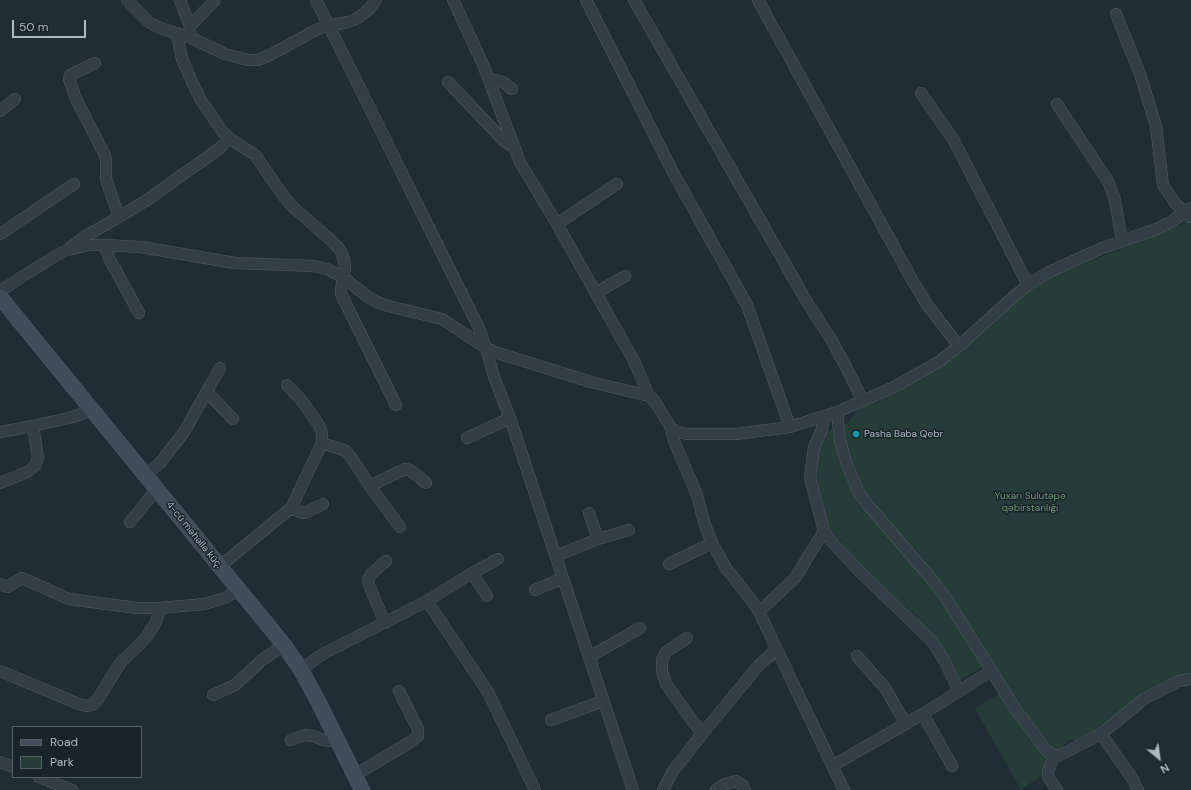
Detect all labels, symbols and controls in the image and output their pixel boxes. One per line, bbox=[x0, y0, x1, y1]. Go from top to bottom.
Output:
scale bar bbox=[14, 12, 88, 38]
text: 50 m bbox=[19, 19, 48, 35]
place label: Pasha Baba Qebr bbox=[864, 428, 943, 440]
marker: Pasha Baba Qebr bbox=[851, 429, 861, 439]
park label: Yuxarı Sulutəpə qəbirstanlığı bbox=[994, 490, 1066, 514]
street label: 4-cü məhəllə küç. bbox=[163, 499, 225, 571]
legend bbox=[12, 726, 142, 778]
text: Road bbox=[50, 734, 78, 750]
north arrow bbox=[1139, 738, 1179, 778]
text: Park bbox=[50, 754, 74, 770]
text: N bbox=[1158, 760, 1172, 777]

